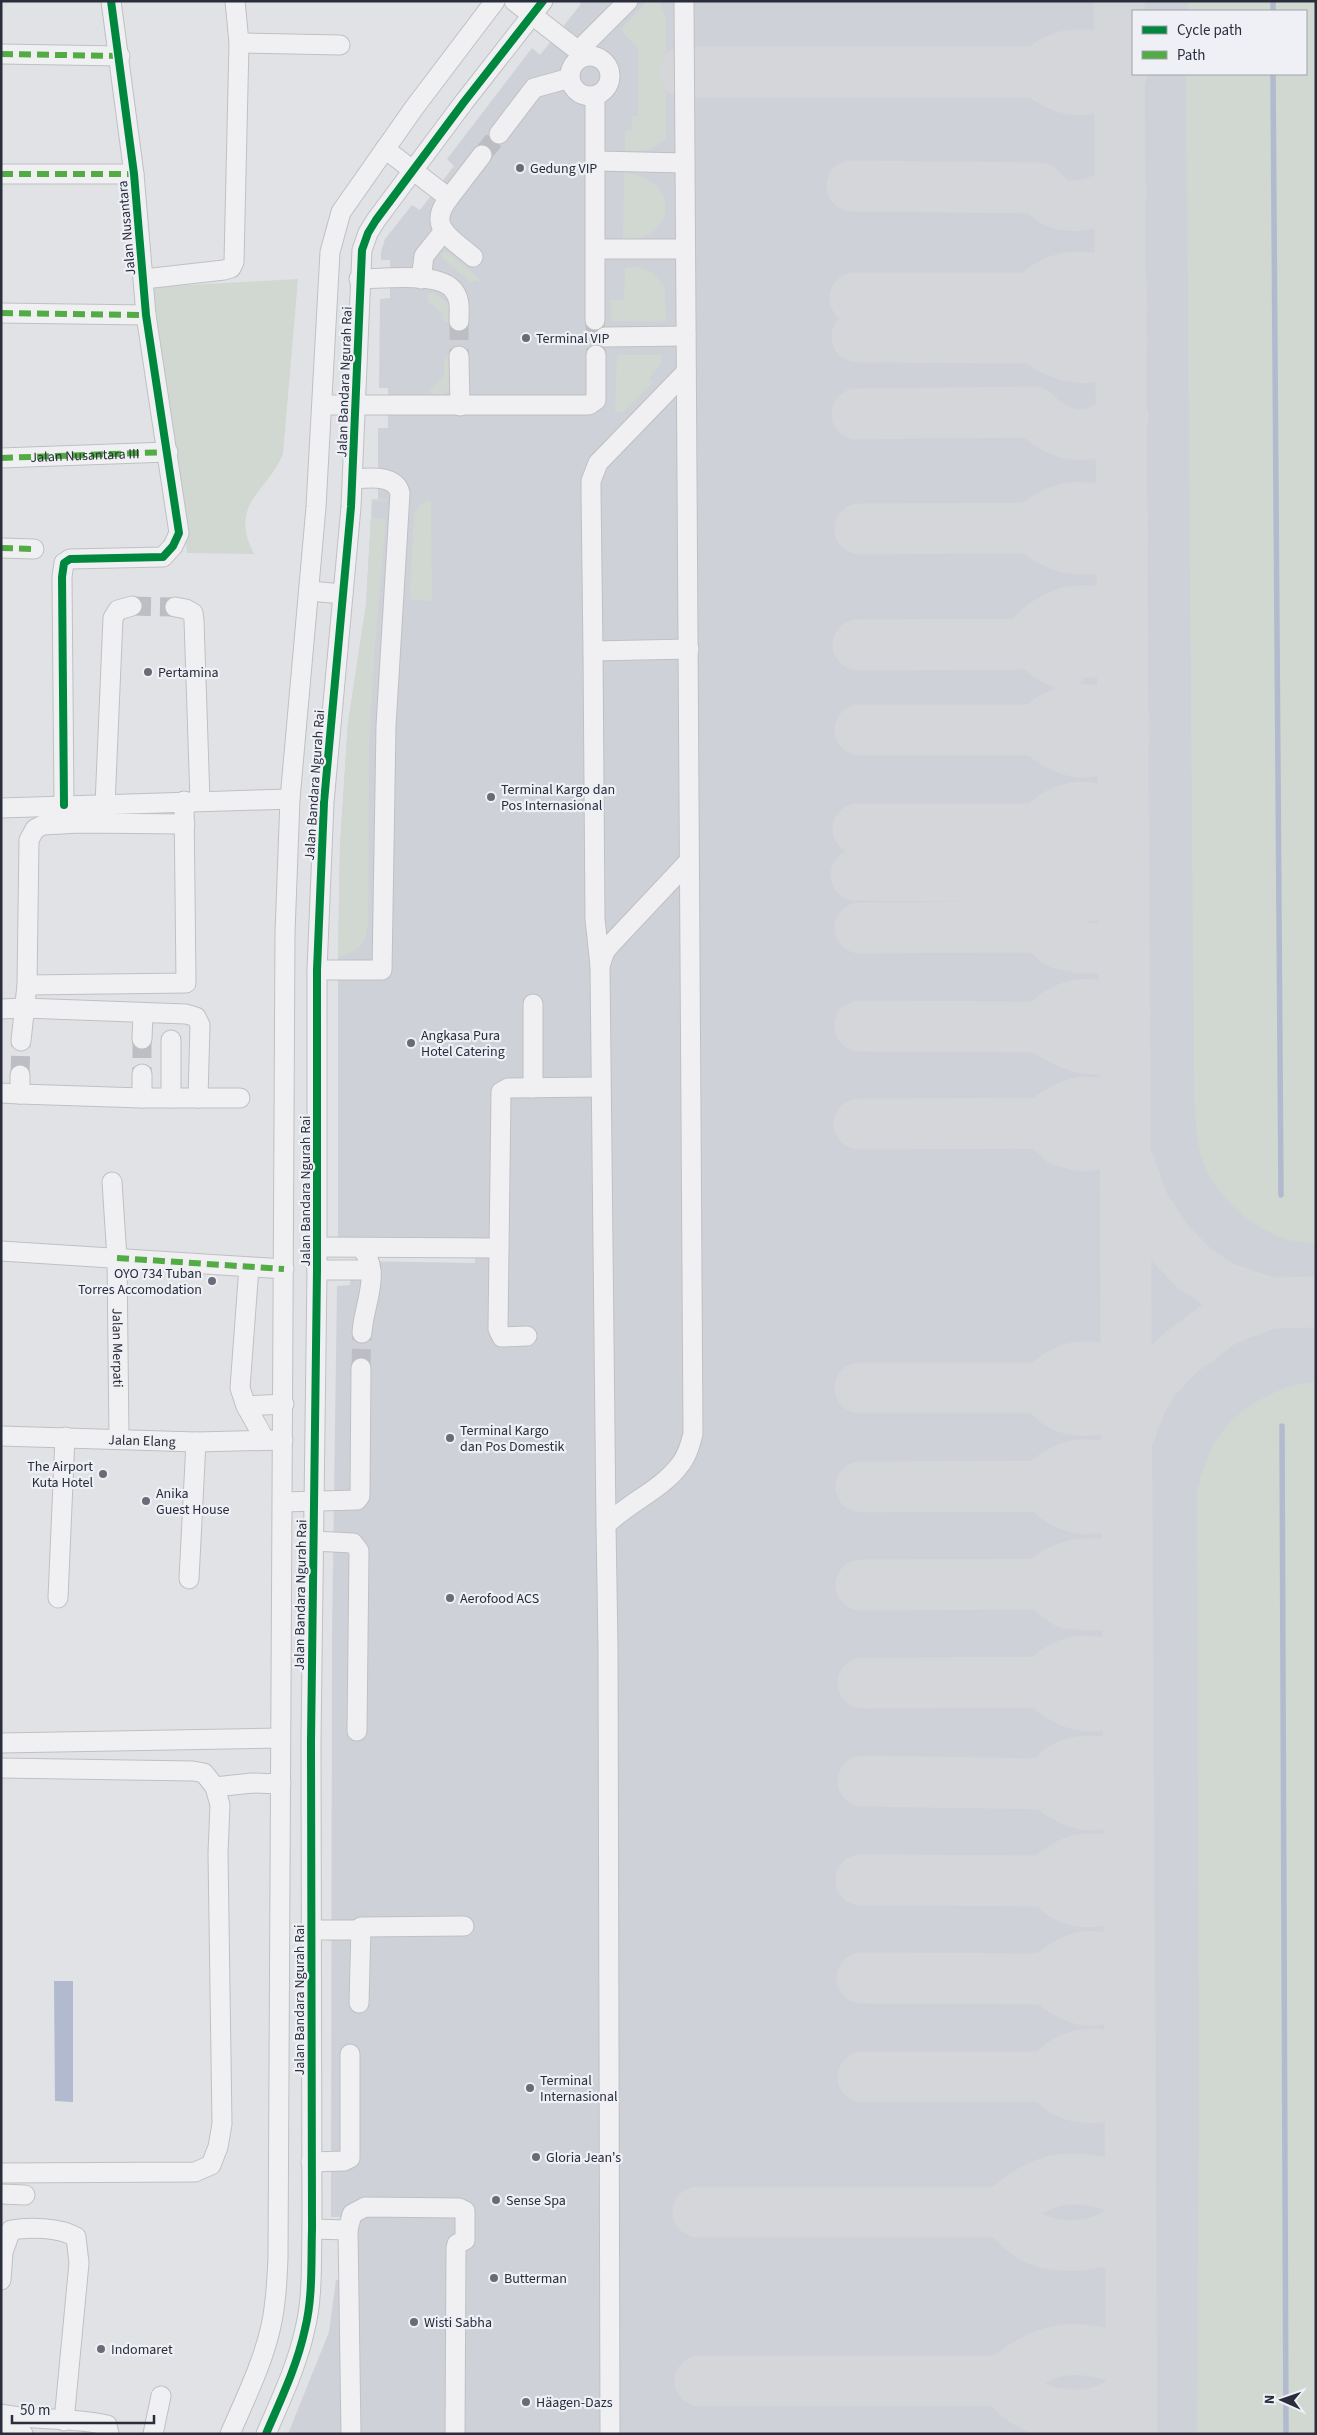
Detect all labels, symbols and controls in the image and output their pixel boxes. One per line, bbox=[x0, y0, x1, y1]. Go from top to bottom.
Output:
legend bbox=[1132, 10, 1307, 75]
text: Cycle path bbox=[1177, 20, 1242, 41]
text: Path bbox=[1177, 45, 1205, 66]
place label: Gedung VIP bbox=[530, 159, 597, 179]
marker: Gedung VIP bbox=[514, 162, 526, 174]
street label: Jalan Nusantara bbox=[113, 180, 141, 276]
street label: Jalan Bandara Ngurah Rai bbox=[332, 306, 358, 458]
place label: Terminal VIP bbox=[536, 329, 609, 349]
marker: Terminal VIP bbox=[520, 332, 532, 344]
street label: Jalan Nusantara III bbox=[30, 444, 140, 468]
place label: Pertamina bbox=[158, 663, 219, 683]
marker: Pertamina bbox=[142, 666, 154, 678]
street label: Jalan Bandara Ngurah Rai bbox=[300, 709, 330, 861]
place label: Terminal Kargo dan Pos Internasional bbox=[501, 780, 615, 816]
marker: Terminal Kargo dan Pos Internasional bbox=[485, 791, 497, 803]
place label: Angkasa Pura Hotel Catering bbox=[421, 1026, 505, 1062]
marker: Angkasa Pura Hotel Catering bbox=[405, 1037, 417, 1049]
street label: Jalan Bandara Ngurah Rai bbox=[296, 1115, 316, 1267]
place label: OYO 734 Tuban Torres Accomodation bbox=[78, 1264, 202, 1300]
marker: OYO 734 Tuban Torres Accomodation bbox=[206, 1275, 218, 1287]
street label: Jalan Merpati bbox=[107, 1308, 127, 1388]
place label: Terminal Kargo dan Pos Domestik bbox=[460, 1421, 565, 1457]
street label: Jalan Elang bbox=[108, 1430, 176, 1452]
marker: Terminal Kargo dan Pos Domestik bbox=[444, 1432, 456, 1444]
place label: The Airport Kuta Hotel bbox=[27, 1457, 93, 1493]
marker: The Airport Kuta Hotel bbox=[97, 1468, 109, 1480]
place label: Anika Guest House bbox=[156, 1484, 230, 1520]
marker: Anika Guest House bbox=[140, 1495, 152, 1507]
street label: Jalan Bandara Ngurah Rai bbox=[290, 1519, 312, 1671]
place label: Aerofood ACS bbox=[460, 1589, 539, 1609]
marker: Aerofood ACS bbox=[444, 1592, 456, 1604]
street label: Jalan Bandara Ngurah Rai bbox=[290, 1924, 310, 2076]
place label: Terminal Internasional bbox=[540, 2071, 618, 2107]
marker: Terminal Internasional bbox=[524, 2082, 536, 2094]
place label: Gloria Jean's bbox=[546, 2148, 621, 2168]
marker: Gloria Jean's bbox=[530, 2151, 542, 2163]
place label: Sense Spa bbox=[506, 2191, 566, 2211]
marker: Sense Spa bbox=[490, 2194, 502, 2206]
place label: Butterman bbox=[504, 2269, 567, 2289]
marker: Butterman bbox=[488, 2272, 500, 2284]
place label: Wisti Sabha bbox=[424, 2313, 492, 2333]
marker: Wisti Sabha bbox=[408, 2316, 420, 2328]
place label: Indomaret bbox=[111, 2340, 173, 2360]
marker: Indomaret bbox=[95, 2343, 107, 2355]
north arrow bbox=[1257, 2375, 1307, 2425]
scale bar bbox=[12, 2392, 155, 2424]
place label: Häagen-Dazs bbox=[536, 2393, 613, 2413]
text: N bbox=[1260, 2395, 1280, 2405]
marker: Häagen-Dazs bbox=[520, 2396, 532, 2408]
text: 50 m bbox=[20, 2400, 50, 2421]

